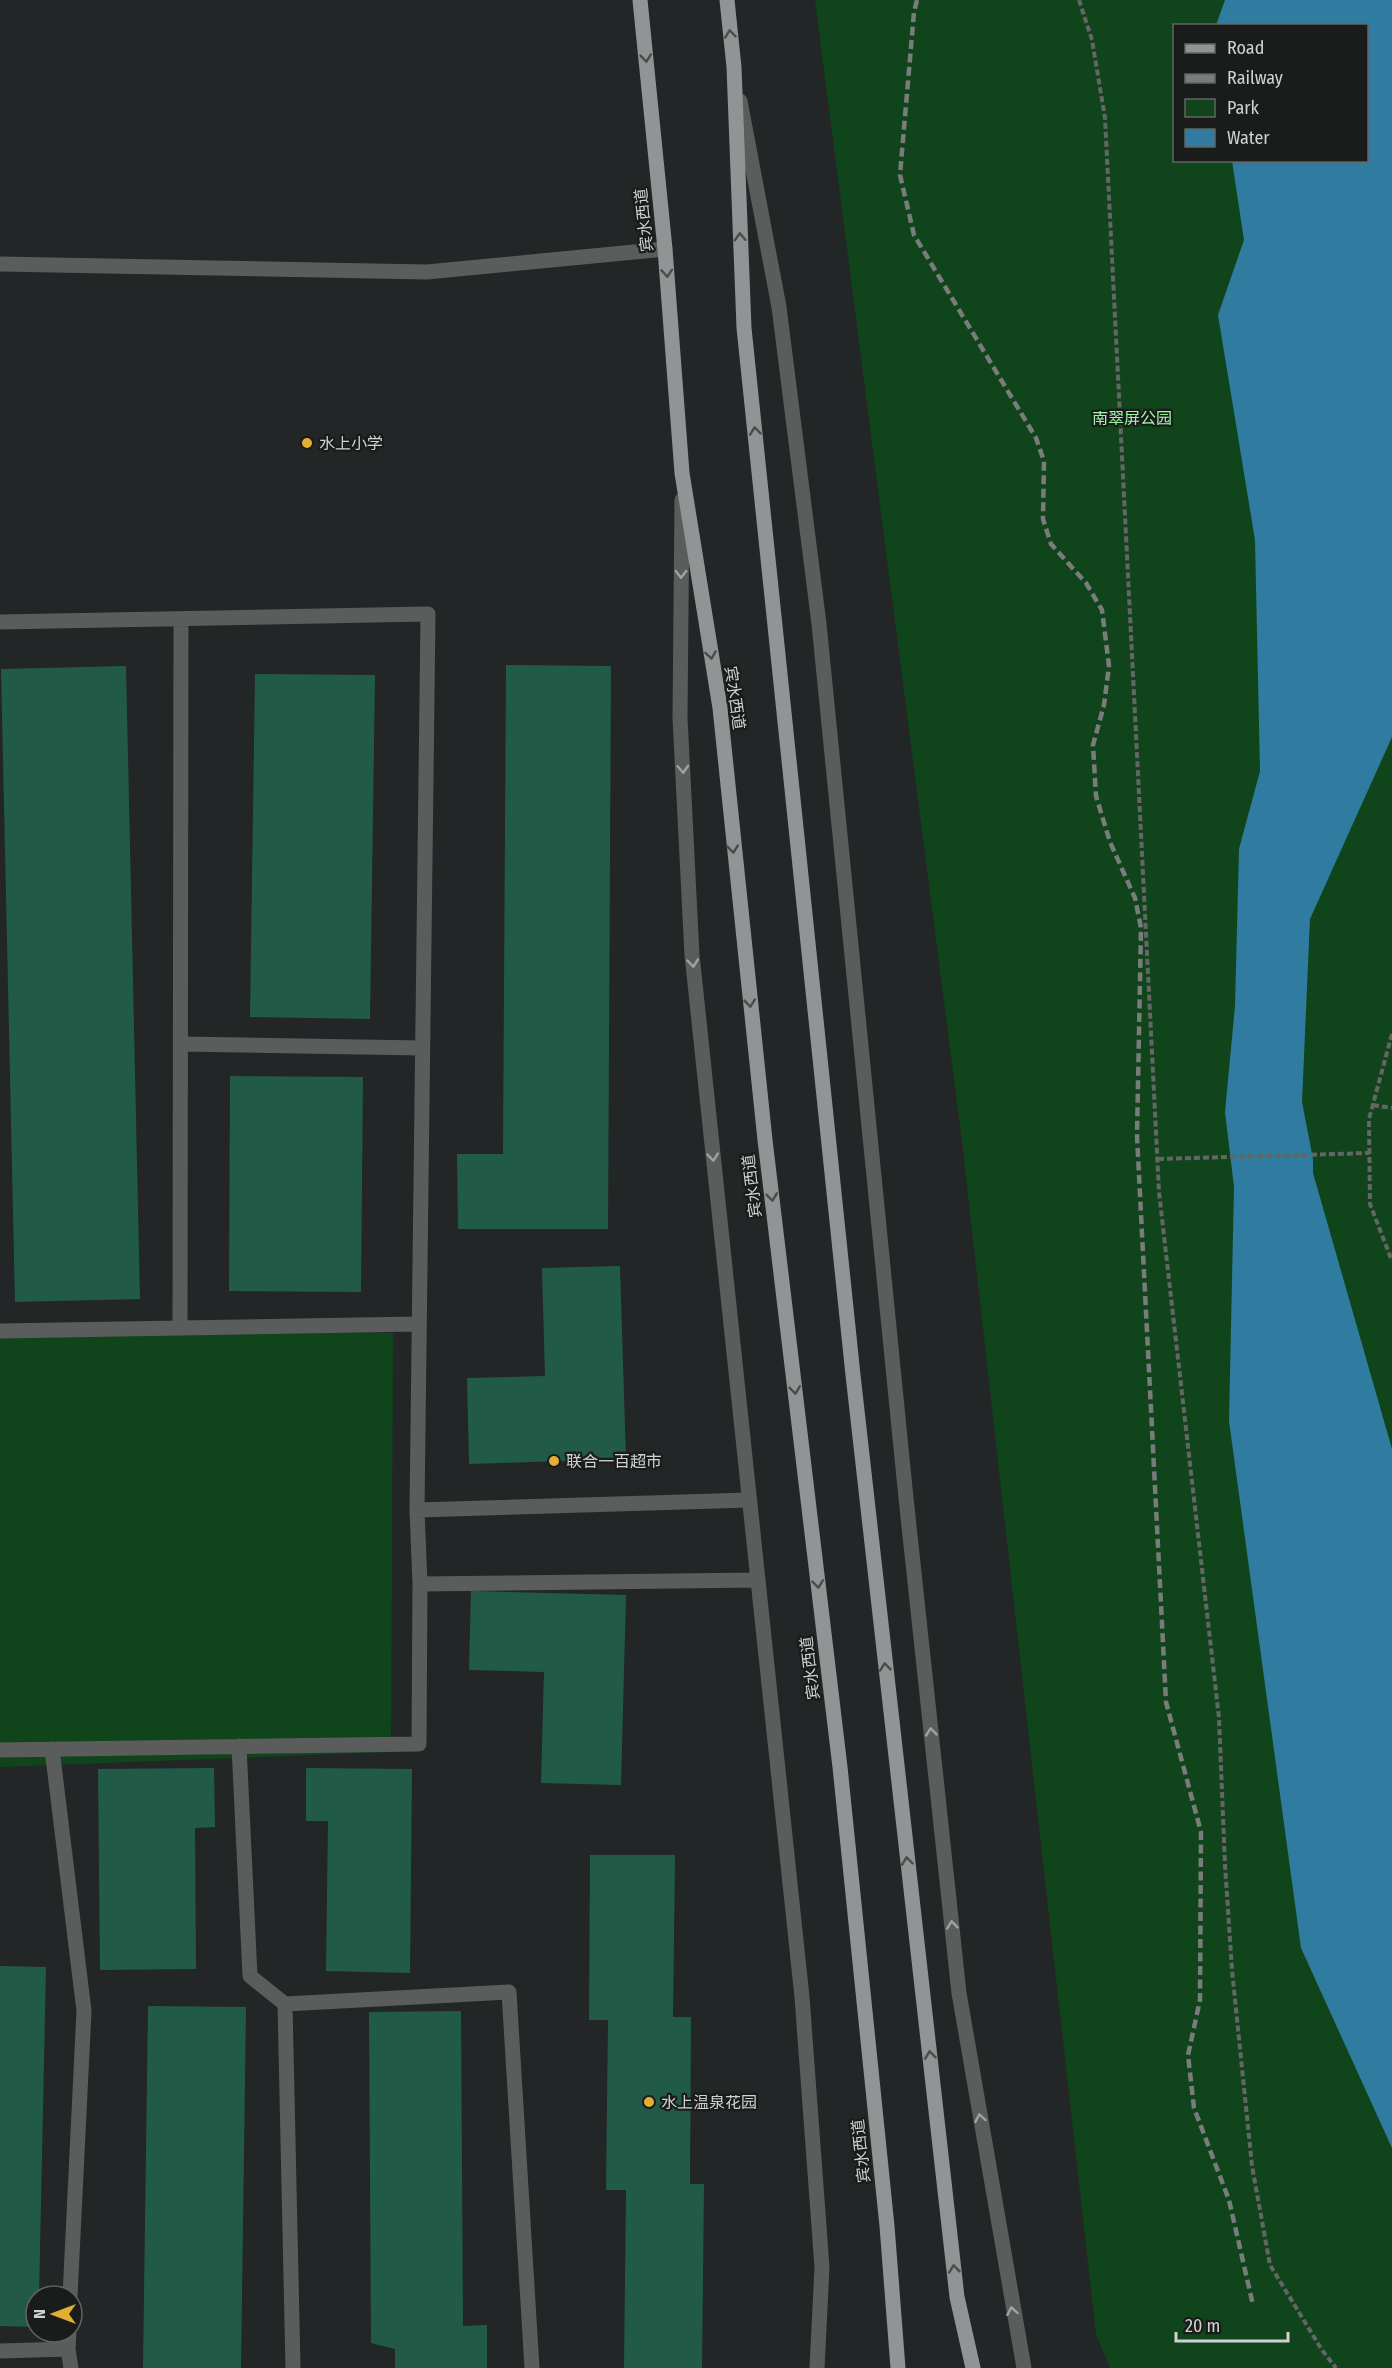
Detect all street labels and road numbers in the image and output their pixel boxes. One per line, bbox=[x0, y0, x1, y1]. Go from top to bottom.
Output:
street label: 宾水西道 bbox=[631, 187, 657, 253]
street label: 宾水西道 bbox=[721, 665, 749, 731]
street label: 宾水西道 bbox=[739, 1153, 765, 1219]
street label: 宾水西道 bbox=[797, 1635, 823, 1701]
street label: 宾水西道 bbox=[848, 2118, 874, 2184]

